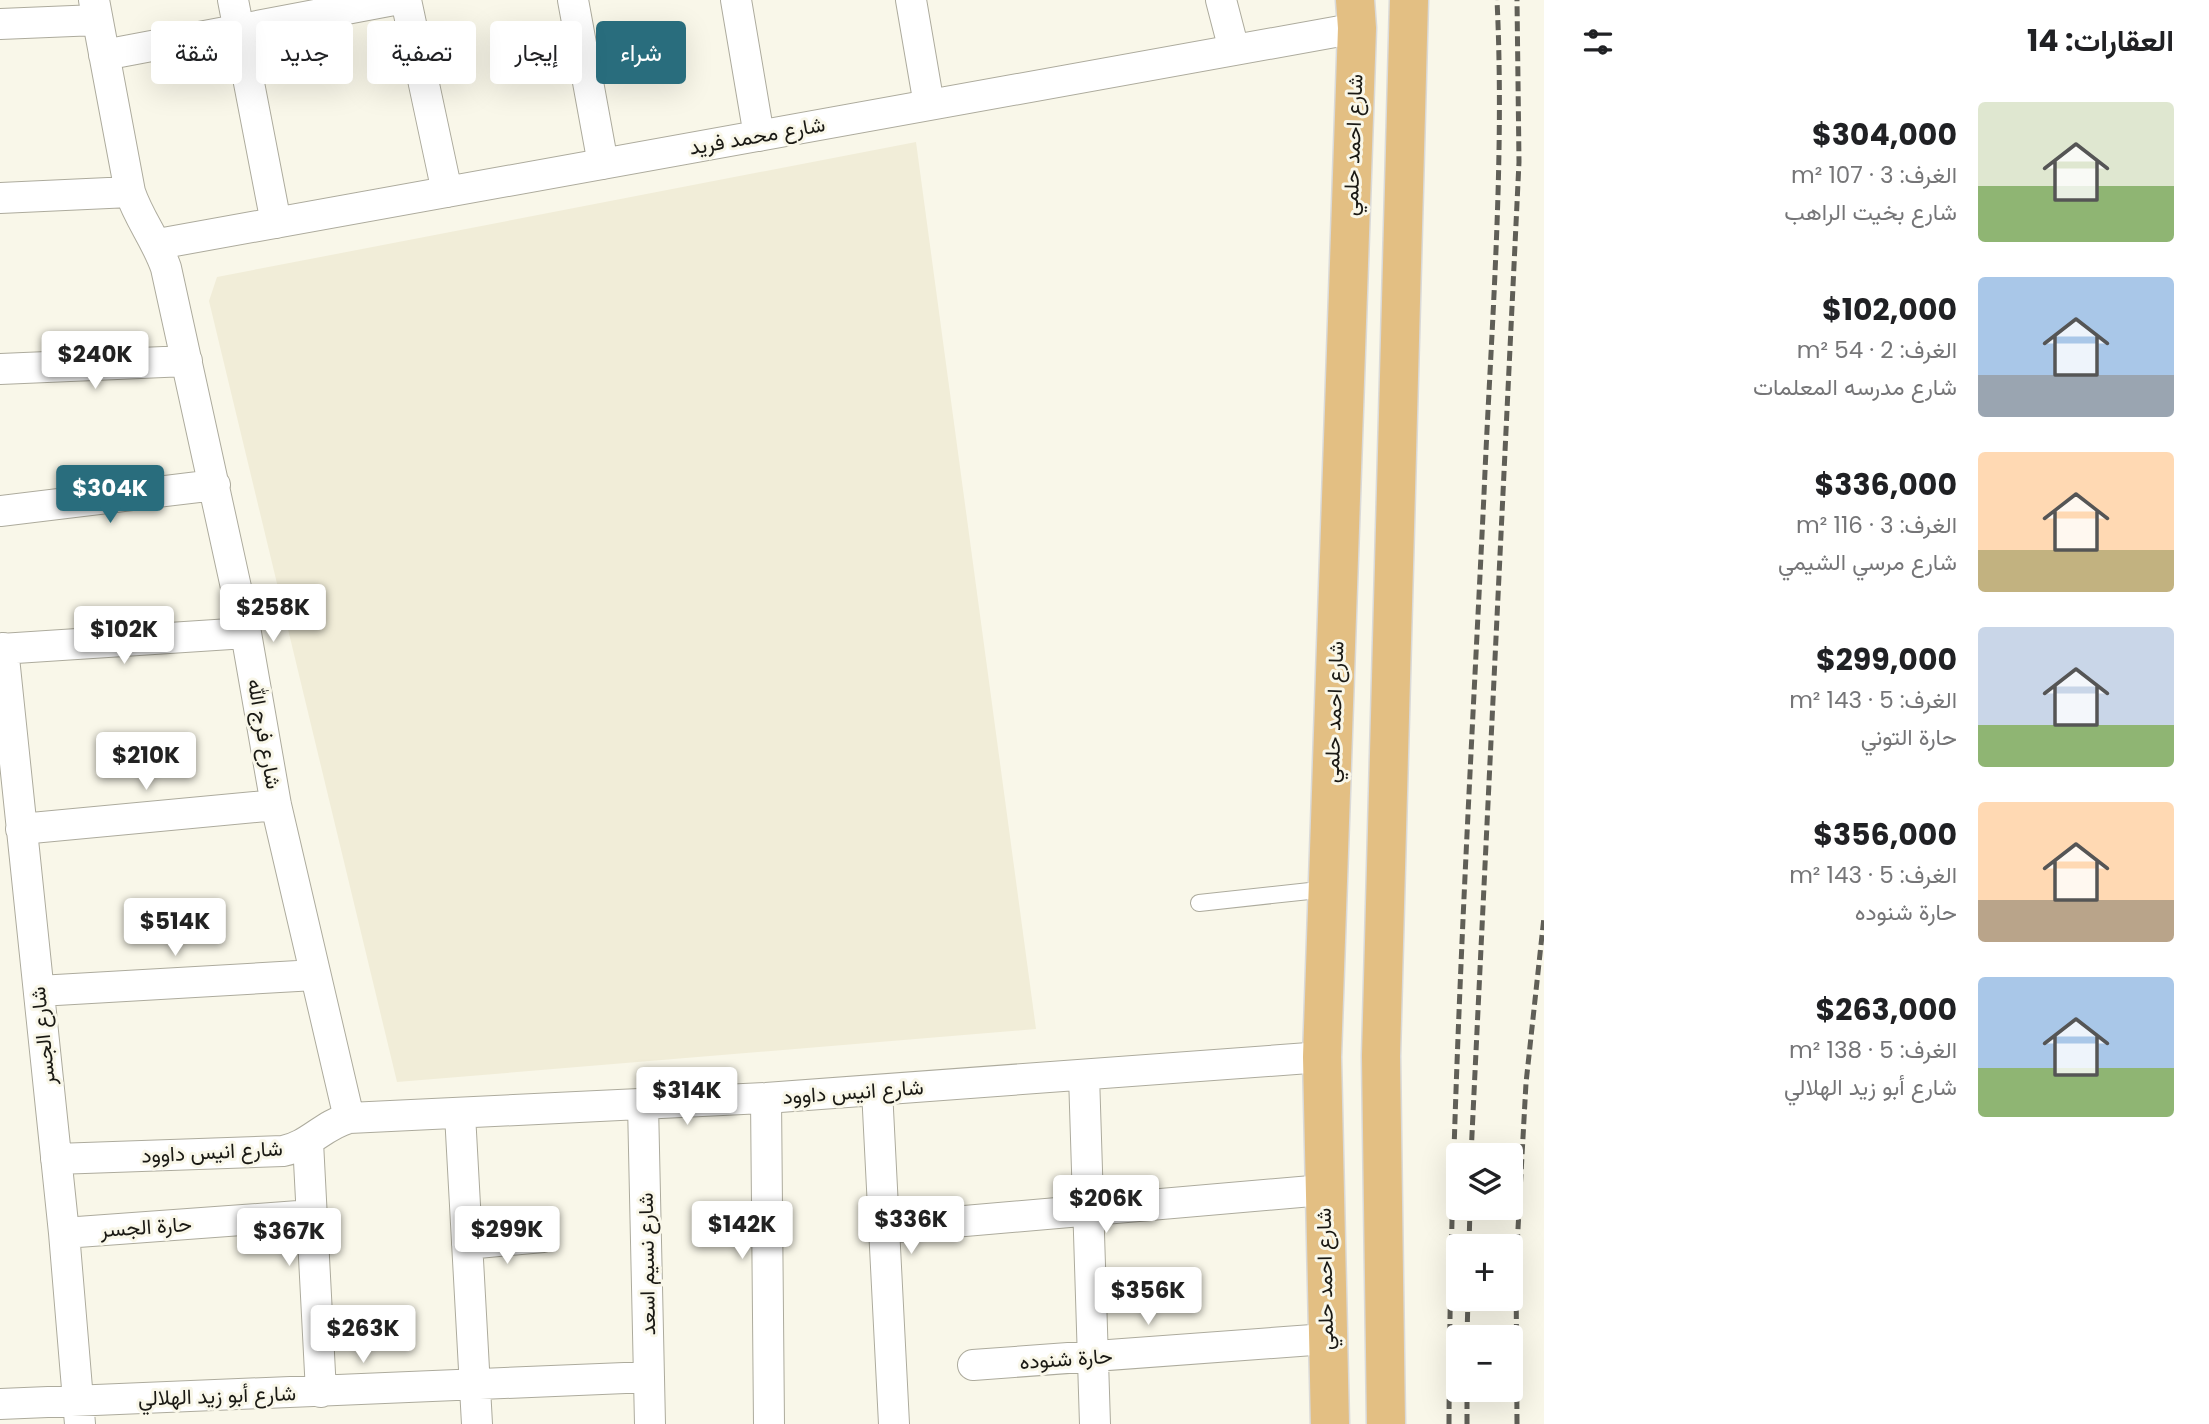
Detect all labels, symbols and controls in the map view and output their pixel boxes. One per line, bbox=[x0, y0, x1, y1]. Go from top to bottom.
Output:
text: العقارات: 14 bbox=[2027, 19, 2174, 62]
chip: شقة bbox=[151, 21, 242, 84]
chip: جديد bbox=[256, 21, 353, 84]
chip: تصفية bbox=[367, 21, 476, 84]
chip: إيجار bbox=[490, 21, 582, 84]
chip: شراء bbox=[596, 21, 686, 84]
icon: filters bbox=[1579, 23, 1617, 61]
street label: شارع احمد حلمي bbox=[1336, 73, 1372, 217]
street label: شارع محمد فريد bbox=[687, 109, 827, 162]
text: $304,000 bbox=[1812, 113, 1957, 156]
icon: home bbox=[2034, 130, 2118, 214]
text: الغرف: 3 · 107 m² bbox=[1791, 159, 1957, 191]
text: شارع بخيت الراهب bbox=[1784, 196, 1957, 228]
text: $102,000 bbox=[1822, 288, 1957, 331]
icon: home bbox=[2034, 305, 2118, 389]
pin: $240K bbox=[46, 332, 144, 391]
text: الغرف: 2 · 54 m² bbox=[1797, 334, 1957, 366]
text: $240K bbox=[58, 338, 132, 370]
text: شارع مدرسه المعلمات bbox=[1753, 371, 1957, 403]
text: $336,000 bbox=[1815, 463, 1957, 506]
pin: $304K bbox=[61, 466, 159, 525]
text: $304K bbox=[72, 472, 148, 504]
icon: home bbox=[2034, 480, 2118, 564]
text: الغرف: 3 · 116 m² bbox=[1796, 509, 1957, 541]
text: شارع مرسي الشيمي bbox=[1778, 546, 1957, 578]
pin: $258K bbox=[224, 584, 322, 644]
text: $258K bbox=[236, 591, 310, 623]
pin: $102K bbox=[75, 606, 173, 666]
text: $102K bbox=[90, 613, 158, 645]
text: $299,000 bbox=[1816, 638, 1957, 681]
street label: شارع احمد حلمي bbox=[1317, 640, 1353, 784]
icon: home bbox=[2034, 655, 2118, 739]
street label: شارع فرج الله bbox=[241, 676, 288, 791]
text: الغرف: 5 · 143 m² bbox=[1789, 684, 1957, 716]
text: حارة التوني bbox=[1861, 721, 1957, 753]
pin: $210K bbox=[97, 732, 195, 792]
text: $210K bbox=[112, 739, 180, 771]
text: $356,000 bbox=[1813, 813, 1957, 856]
icon: home bbox=[2034, 830, 2118, 914]
text: الغرف: 5 · 143 m² bbox=[1789, 859, 1957, 891]
text: حارة شنوده bbox=[1855, 896, 1957, 928]
pin: $514K bbox=[126, 898, 224, 958]
text: $514K bbox=[140, 905, 210, 937]
street label: شارع الجسر bbox=[23, 985, 62, 1088]
text: $263,000 bbox=[1816, 988, 1957, 1031]
icon: home bbox=[2034, 1005, 2118, 1089]
text: الغرف: 5 · 138 m² bbox=[1789, 1034, 1957, 1066]
pin: $314K bbox=[638, 1068, 736, 1127]
text: شارع أبو زيد الهلالي bbox=[1784, 1071, 1957, 1103]
street label: شارع انيس داوود bbox=[781, 1072, 925, 1111]
text: $314K bbox=[652, 1074, 722, 1106]
street label: شارع انيس داوود bbox=[141, 1133, 283, 1170]
map controls bbox=[1446, 1143, 1523, 1402]
button: layers bbox=[1446, 1143, 1523, 1220]
pin: $206K bbox=[1057, 1176, 1155, 1235]
text: $206K bbox=[1069, 1182, 1143, 1214]
street label: شارع نسيم اسعد bbox=[631, 1192, 662, 1336]
pin: $336K bbox=[862, 1196, 960, 1256]
pin: $142K bbox=[693, 1202, 791, 1261]
text: $336K bbox=[874, 1203, 948, 1235]
pin: $299K bbox=[458, 1206, 556, 1266]
pin: $367K bbox=[240, 1208, 338, 1268]
text: $142K bbox=[708, 1208, 776, 1240]
street label: شارع احمد حلمي bbox=[1309, 1208, 1343, 1350]
street label: حارة الجسر bbox=[98, 1209, 193, 1244]
text: $299K bbox=[471, 1213, 543, 1245]
text: $367K bbox=[253, 1215, 325, 1247]
button: + bbox=[1446, 1234, 1523, 1311]
pin: $356K bbox=[1099, 1268, 1197, 1327]
text: $356K bbox=[1111, 1274, 1185, 1306]
pin: $263K bbox=[314, 1306, 412, 1365]
text: $263K bbox=[327, 1312, 399, 1344]
button: − bbox=[1446, 1325, 1523, 1402]
street label: حارة شنوده bbox=[1018, 1341, 1114, 1376]
street label: شارع أبو زيد الهلالي bbox=[137, 1378, 297, 1416]

